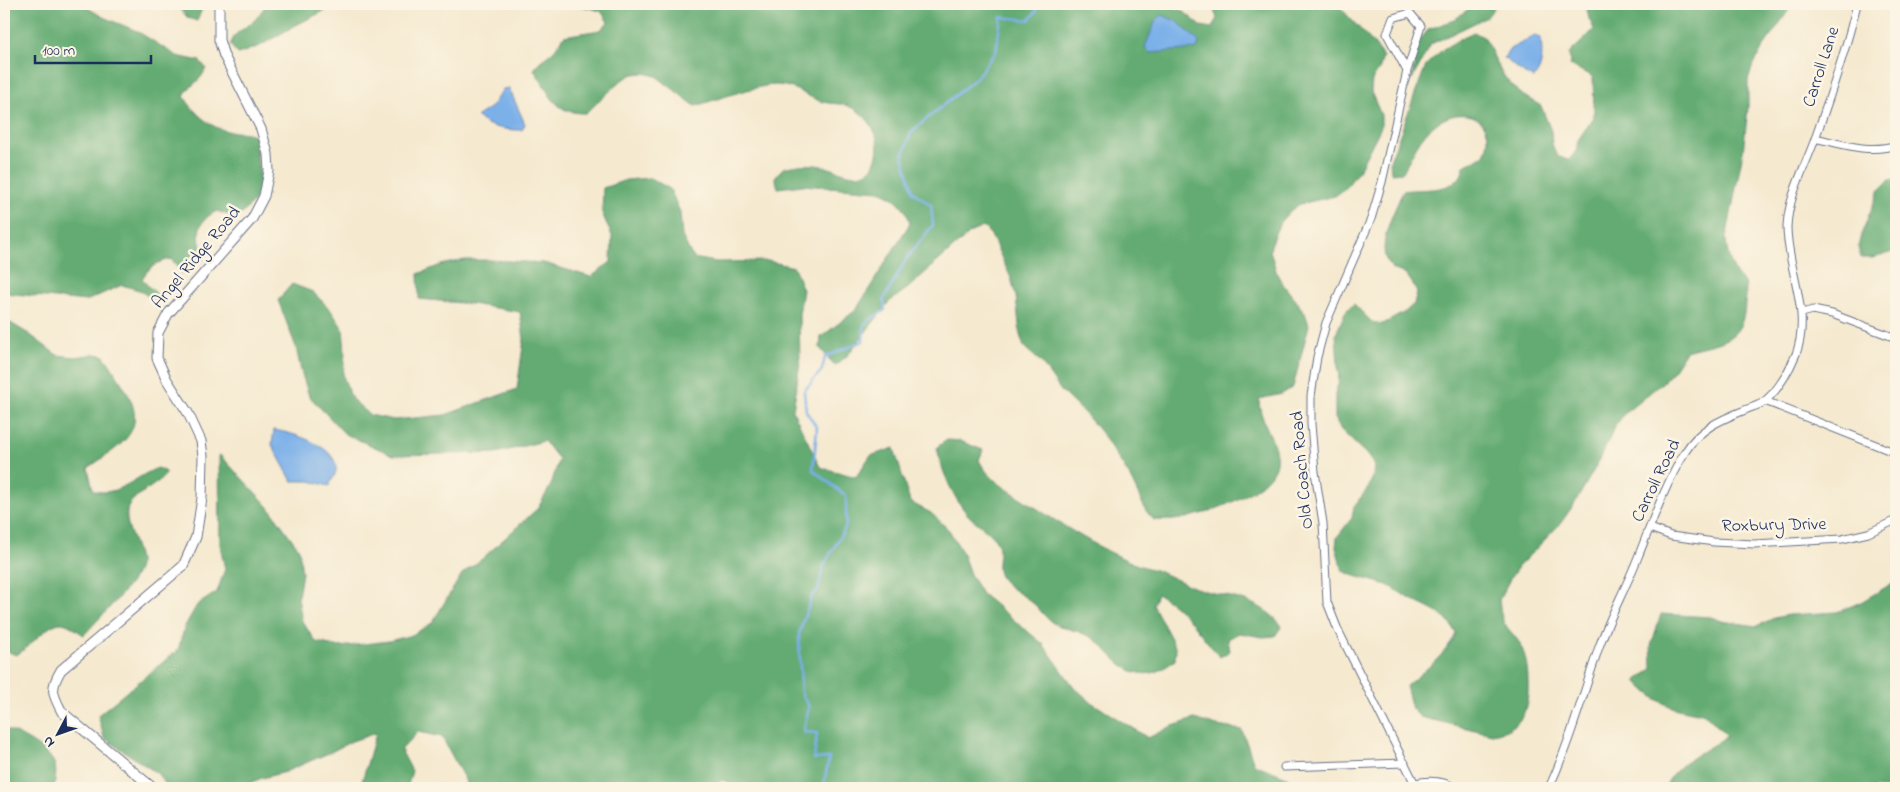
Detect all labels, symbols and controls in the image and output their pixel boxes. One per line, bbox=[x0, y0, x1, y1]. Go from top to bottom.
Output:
street label: Carroll Lane bbox=[1797, 22, 1848, 111]
scale bar bbox=[35, 32, 151, 64]
text: 100 m bbox=[42, 40, 75, 62]
street label: Angel Ridge Road bbox=[146, 201, 248, 316]
street label: Old Coach Road bbox=[1285, 410, 1321, 530]
street label: Carroll Road bbox=[1626, 435, 1688, 527]
street label: Roxbury Drive bbox=[1721, 512, 1828, 540]
north arrow bbox=[32, 710, 82, 760]
text: N bbox=[38, 731, 60, 752]

